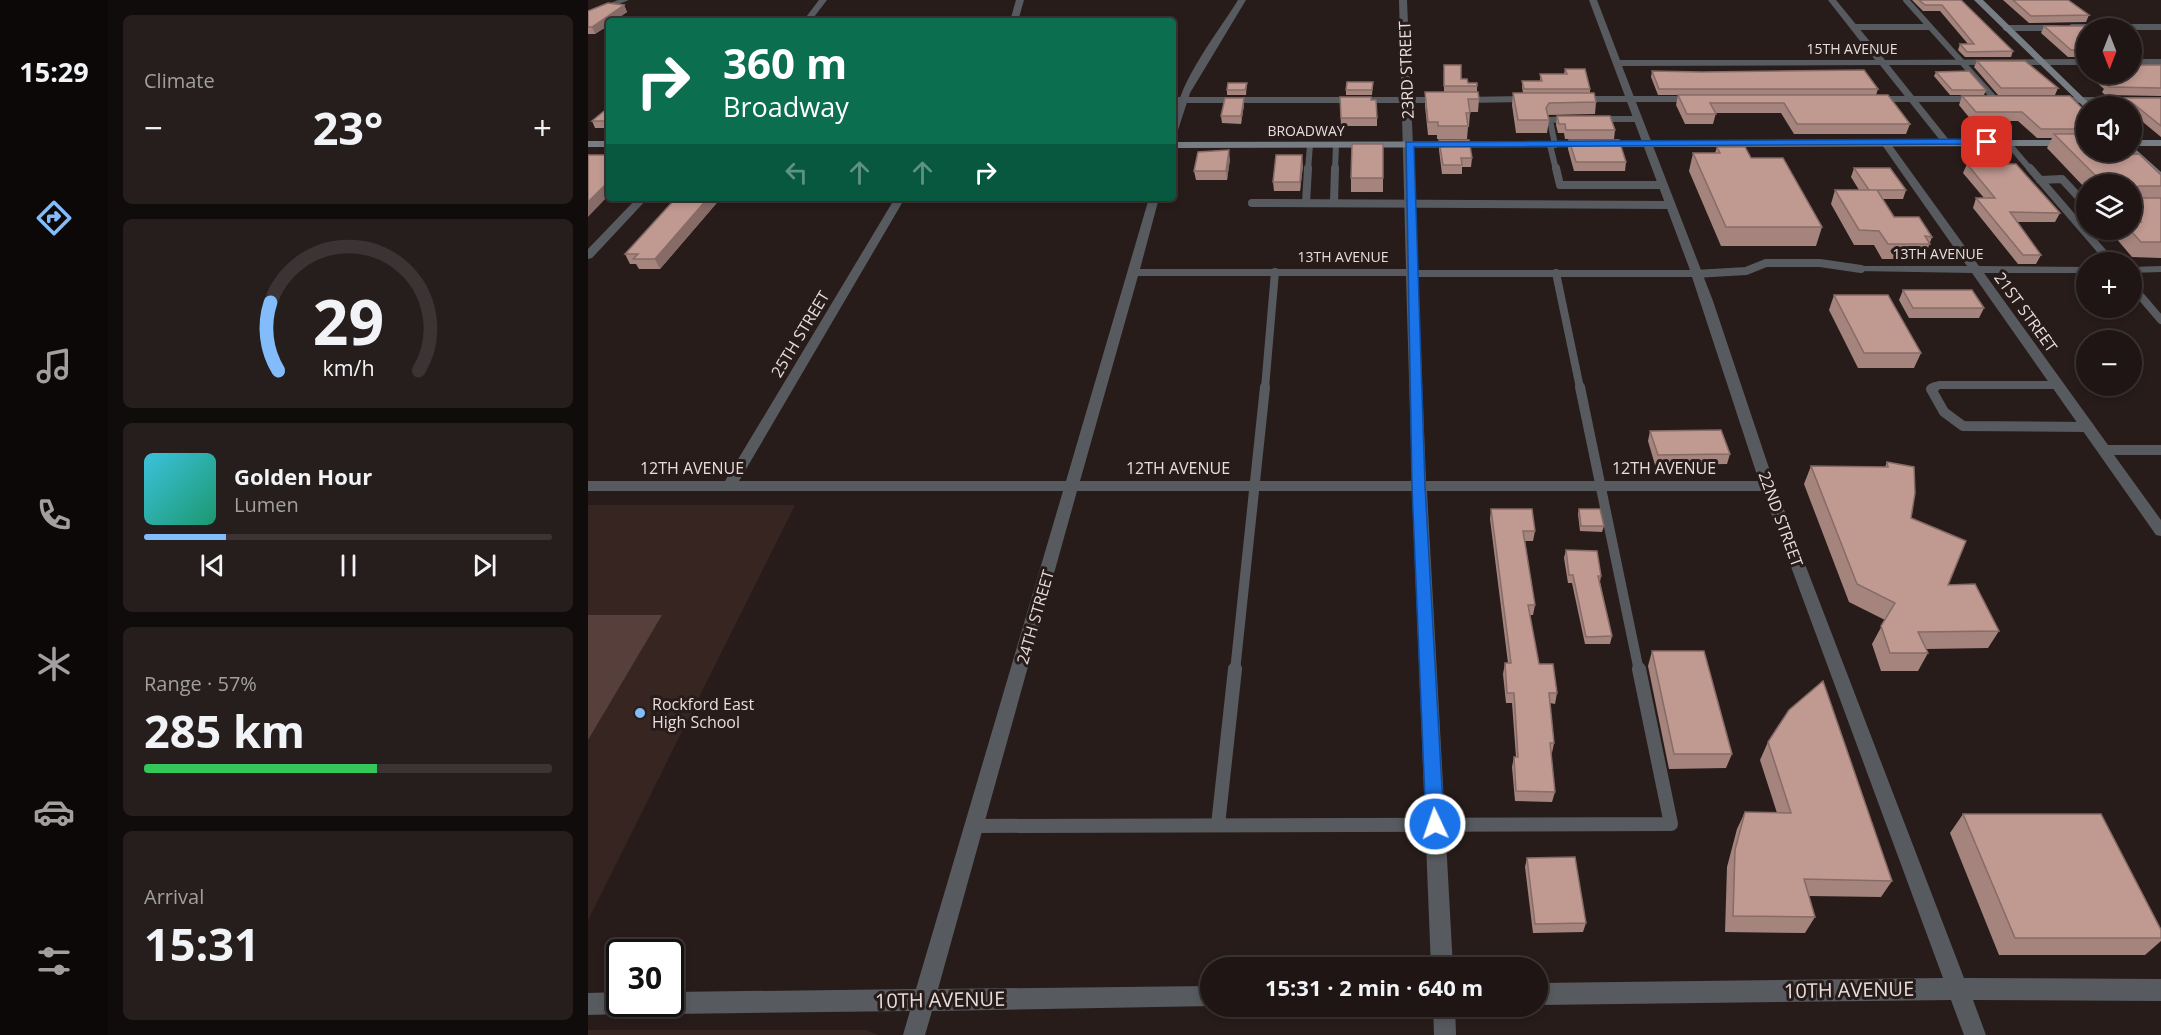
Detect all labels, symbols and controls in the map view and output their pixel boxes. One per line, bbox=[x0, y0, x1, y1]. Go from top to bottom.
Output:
north arrow bbox=[2076, 18, 2142, 84]
map controls bbox=[2076, 18, 2142, 396]
street label: 23RD STREET bbox=[1393, 20, 1419, 119]
text: 360 m bbox=[723, 34, 847, 91]
street label: 15TH AVENUE bbox=[1806, 39, 1898, 58]
icon: right bbox=[624, 42, 702, 120]
text: 15:29 bbox=[19, 53, 89, 90]
text: Climate bbox=[144, 67, 215, 94]
text: Broadway bbox=[723, 88, 849, 125]
button: sound bbox=[2076, 96, 2142, 162]
text: 23° bbox=[313, 97, 383, 158]
text: − bbox=[144, 105, 163, 150]
text: + bbox=[533, 105, 552, 150]
pin bbox=[1961, 116, 2012, 167]
street label: BROADWAY bbox=[1267, 121, 1345, 140]
icon: arrive bbox=[1970, 125, 2003, 158]
icon: left bbox=[780, 156, 813, 189]
icon: ahead bbox=[843, 156, 876, 189]
icon: ahead bbox=[906, 156, 939, 189]
icon: right bbox=[969, 156, 1002, 189]
button: layers bbox=[2076, 174, 2142, 240]
icon: directions bbox=[33, 197, 75, 239]
street label: 13TH AVENUE bbox=[1892, 244, 1984, 263]
street label: 13TH AVENUE bbox=[1297, 247, 1389, 266]
button: + bbox=[2076, 252, 2142, 318]
street label: 21ST STREET bbox=[1989, 267, 2063, 357]
text: 29 bbox=[312, 278, 384, 363]
street label: 25TH STREET bbox=[766, 287, 835, 381]
button: − bbox=[2076, 330, 2142, 396]
icon: music bbox=[33, 345, 75, 387]
text: km/h bbox=[322, 353, 374, 382]
street label: 12TH AVENUE bbox=[640, 457, 744, 479]
street label: 12TH AVENUE bbox=[1126, 457, 1230, 479]
street label: 12TH AVENUE bbox=[1612, 457, 1716, 479]
text: Golden Hour bbox=[234, 461, 372, 491]
street label: 22ND STREET bbox=[1754, 468, 1809, 570]
text: Lumen bbox=[234, 491, 299, 518]
icon: phone bbox=[33, 494, 75, 536]
icon: previous bbox=[196, 549, 229, 582]
icon: pause bbox=[332, 549, 365, 582]
icon: next bbox=[468, 549, 501, 582]
street label: 24TH STREET bbox=[1011, 567, 1059, 667]
icon: climate bbox=[33, 643, 75, 685]
text: Range · 57% bbox=[144, 670, 257, 697]
place label: Rockford East High School bbox=[652, 693, 754, 733]
text: 285 km bbox=[144, 700, 305, 761]
marker: Rockford East High School bbox=[633, 706, 647, 720]
icon: car bbox=[33, 791, 75, 833]
position arrow bbox=[1403, 792, 1467, 856]
text: Arrival bbox=[144, 883, 204, 910]
text: 15:31 bbox=[144, 913, 260, 974]
speed limit sign: 30 bbox=[606, 939, 684, 1017]
icon: filters bbox=[33, 940, 75, 982]
text: 15:31 · 2 min · 640 m bbox=[1265, 972, 1483, 1002]
street label: 10TH AVENUE bbox=[1784, 975, 1914, 1004]
street label: 10TH AVENUE bbox=[875, 985, 1005, 1014]

